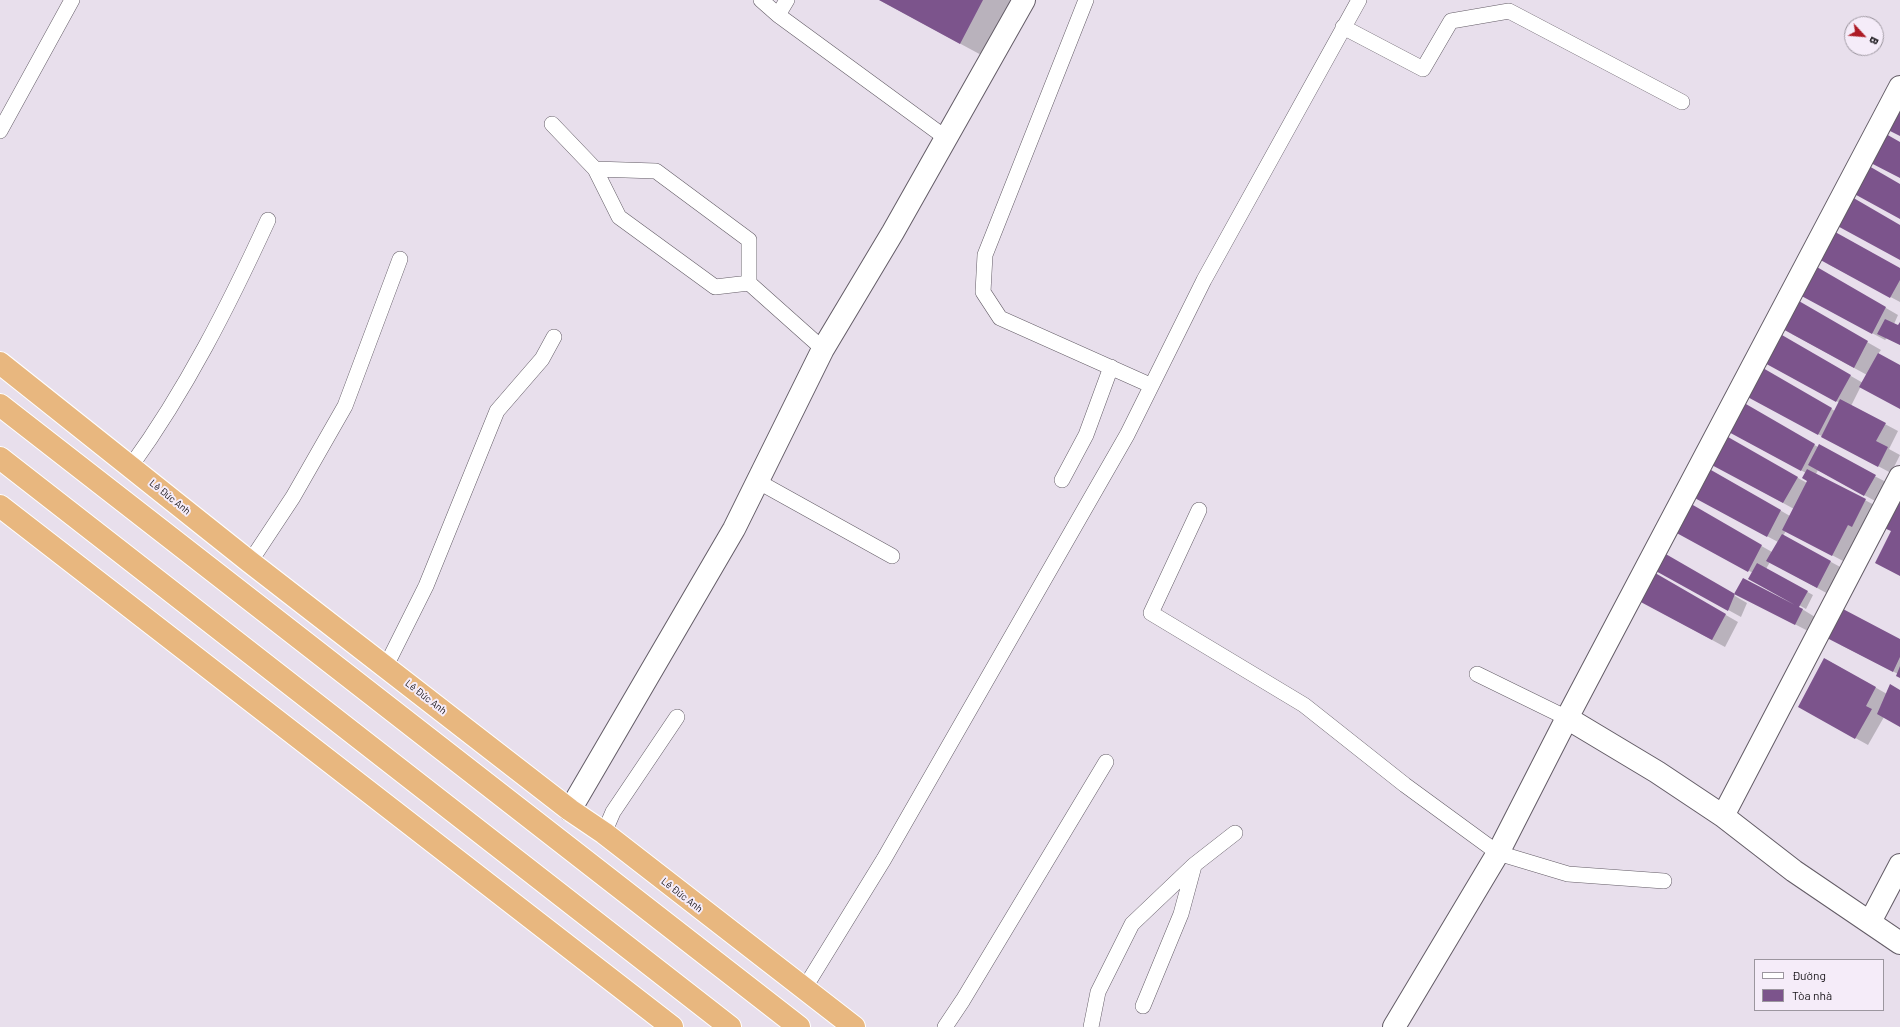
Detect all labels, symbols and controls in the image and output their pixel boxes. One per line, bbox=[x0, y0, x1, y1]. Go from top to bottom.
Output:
north arrow bbox=[1844, 16, 1884, 56]
text: B bbox=[1867, 35, 1882, 47]
street label: Lê Đức Anh bbox=[147, 477, 193, 517]
street label: Lê Đức Anh bbox=[403, 677, 449, 717]
street label: Lê Đức Anh bbox=[659, 875, 705, 915]
legend bbox=[1754, 959, 1884, 1011]
text: Đường bbox=[1792, 968, 1826, 982]
text: Tòa nhà bbox=[1792, 988, 1832, 1002]

